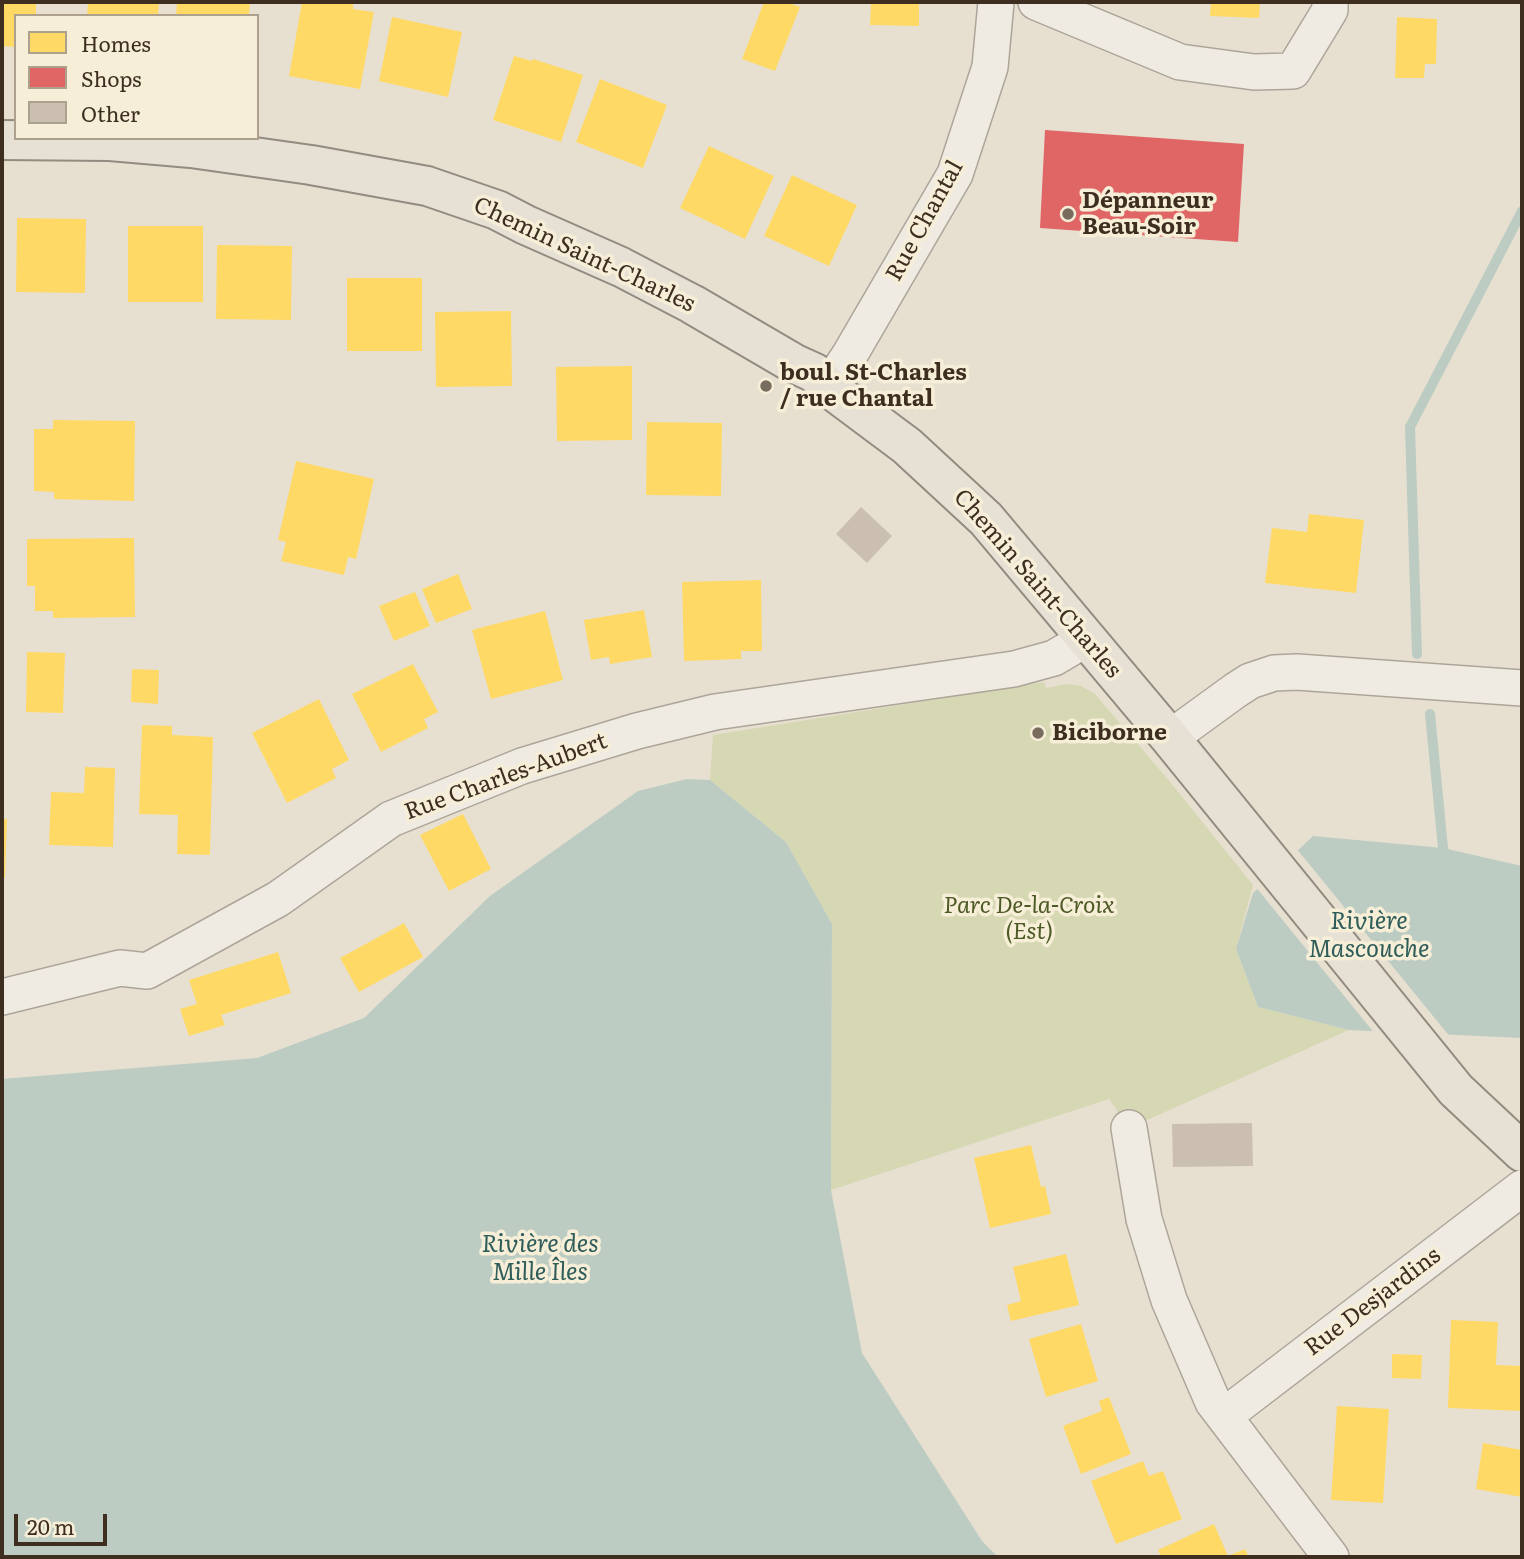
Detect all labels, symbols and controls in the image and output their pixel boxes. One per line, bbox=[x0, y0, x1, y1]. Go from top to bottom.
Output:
legend bbox=[14, 14, 259, 140]
text: Homes bbox=[81, 27, 151, 58]
text: Shops bbox=[81, 62, 142, 93]
text: Other bbox=[81, 97, 140, 128]
street label: Rue Chantal bbox=[881, 156, 969, 286]
place label: Dépanneur Beau-Soir bbox=[1082, 187, 1213, 241]
street label: Chemin Saint-Charles bbox=[469, 192, 699, 318]
marker: Dépanneur Beau-Soir bbox=[1060, 206, 1076, 222]
place label: boul. St-Charles / rue Chantal bbox=[780, 359, 967, 413]
marker: boul. St-Charles / rue Chantal bbox=[758, 378, 774, 394]
street label: Chemin Saint-Charles bbox=[947, 484, 1127, 684]
place label: Biciborne bbox=[1052, 719, 1167, 747]
marker: Biciborne bbox=[1030, 725, 1046, 741]
street label: Rue Charles-Aubert bbox=[401, 728, 611, 826]
park label: Parc De-la-Croix (Est) bbox=[944, 892, 1114, 946]
water label: Rivière Mascouche bbox=[1309, 908, 1429, 964]
water label: Rivière des Mille Îles bbox=[481, 1231, 599, 1287]
street label: Rue Desjardins bbox=[1300, 1242, 1446, 1362]
scale bar bbox=[18, 1500, 110, 1544]
text: 20 m bbox=[27, 1510, 74, 1541]

